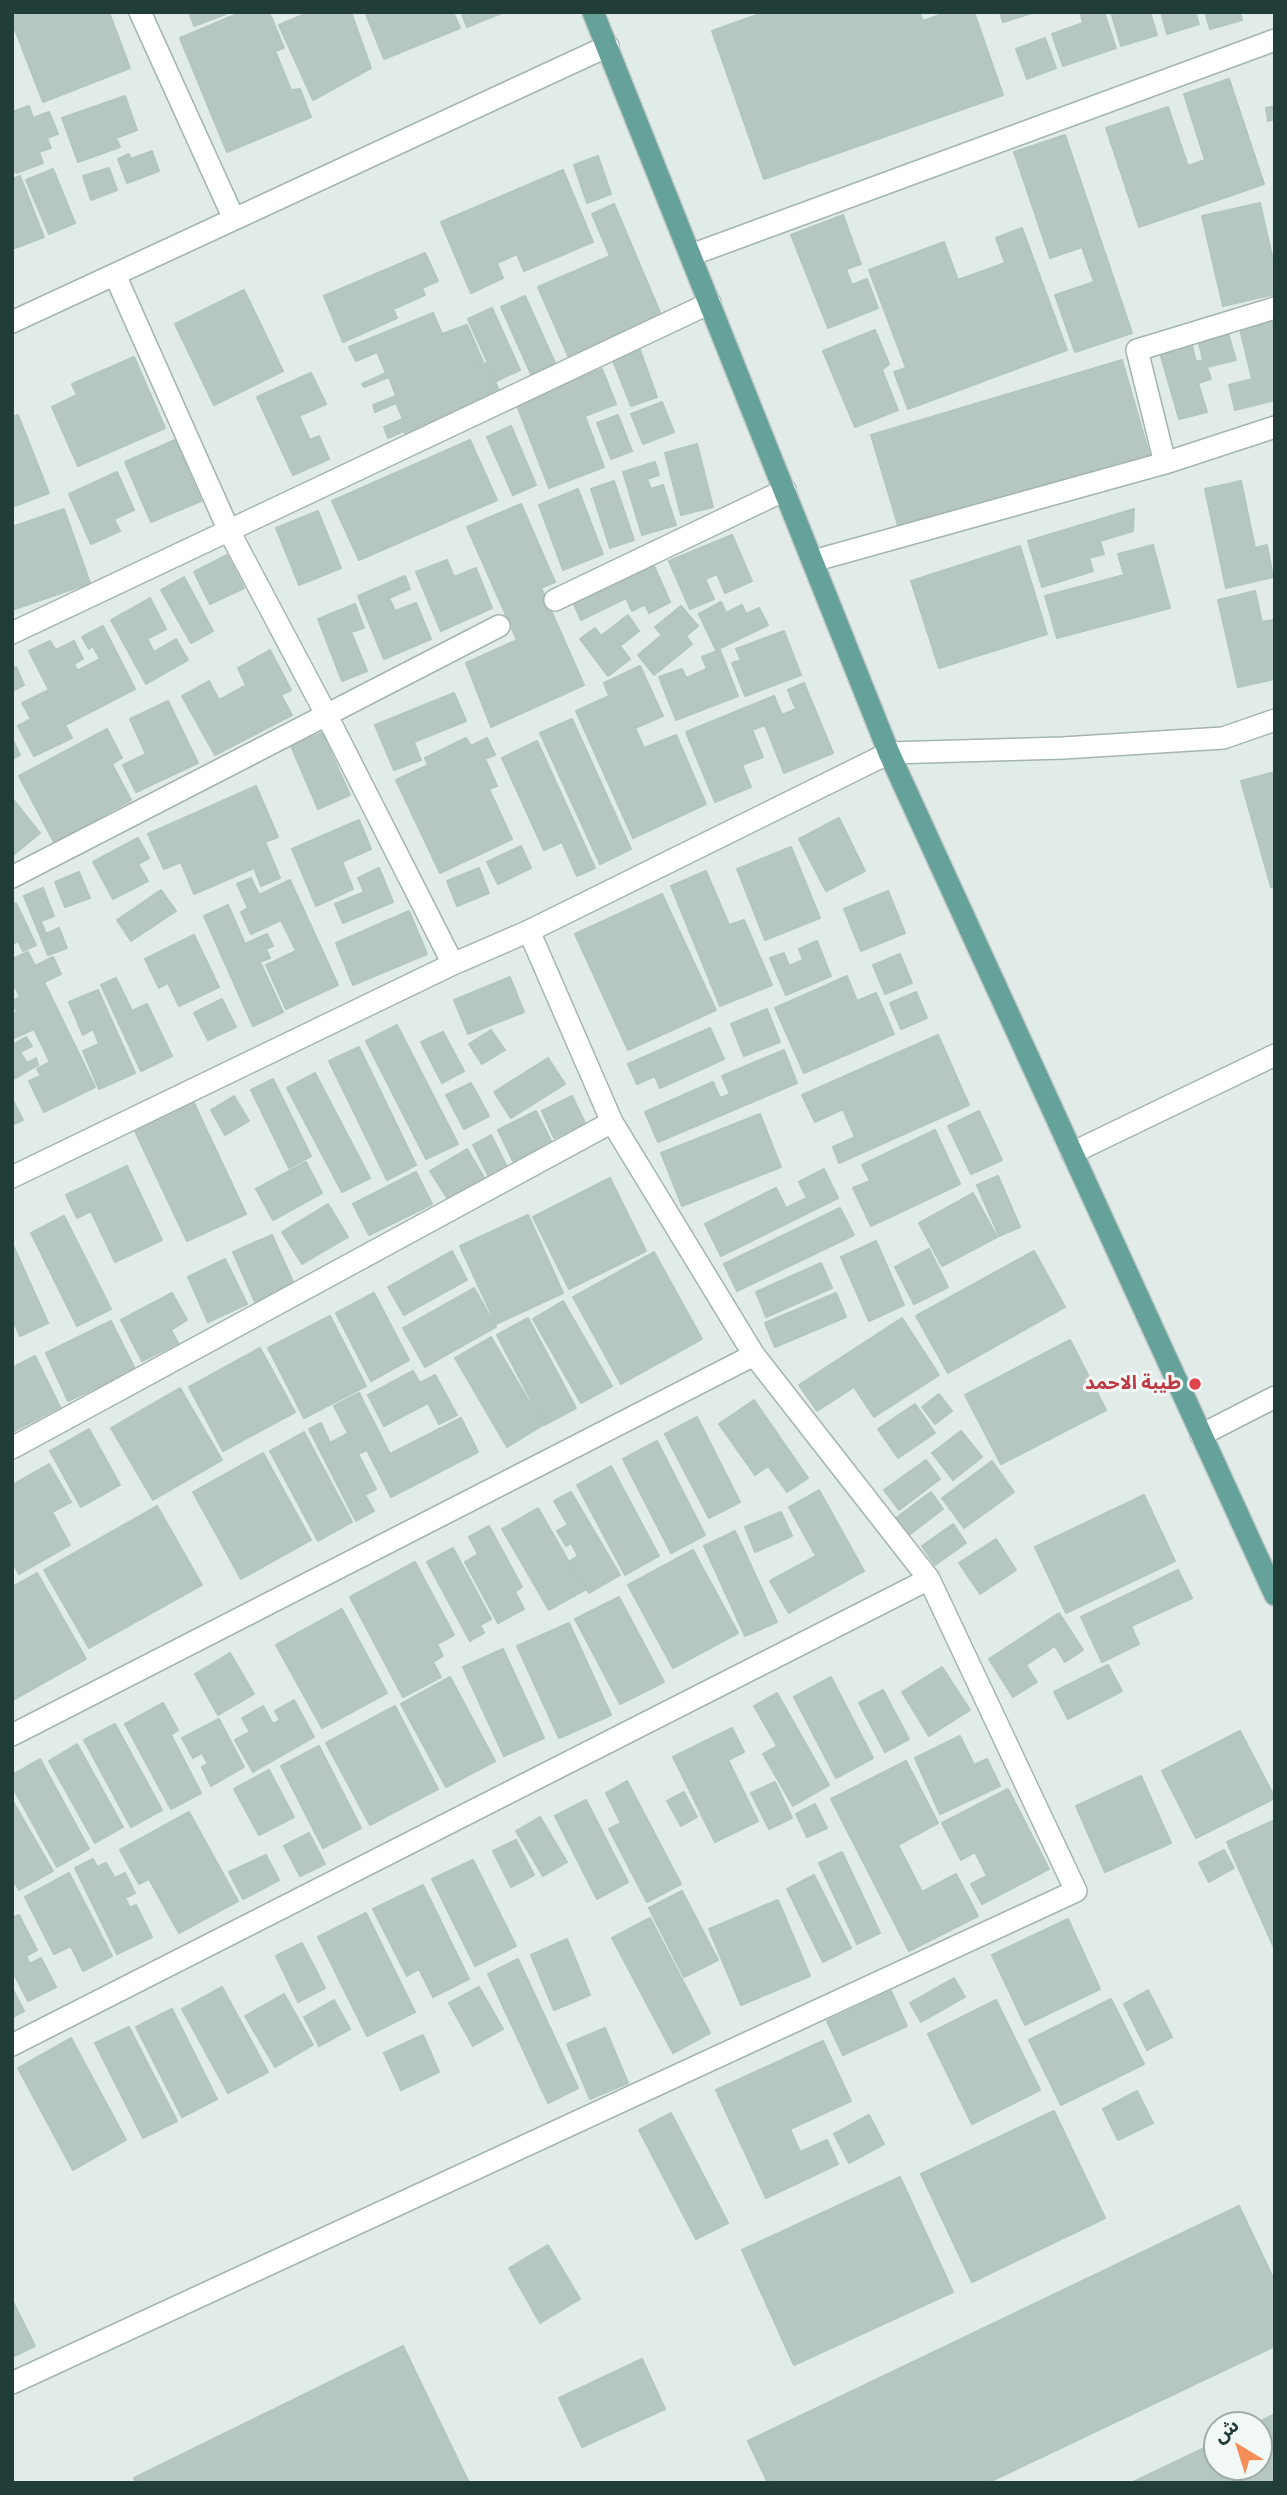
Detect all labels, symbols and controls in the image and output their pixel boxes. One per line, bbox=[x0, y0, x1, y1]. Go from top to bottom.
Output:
place label: طيبة الاحمد bbox=[1085, 1373, 1181, 1395]
marker: طيبة الاحمد bbox=[1187, 1376, 1203, 1392]
north arrow bbox=[1203, 2411, 1273, 2481]
text: ش bbox=[1208, 2413, 1244, 2448]

